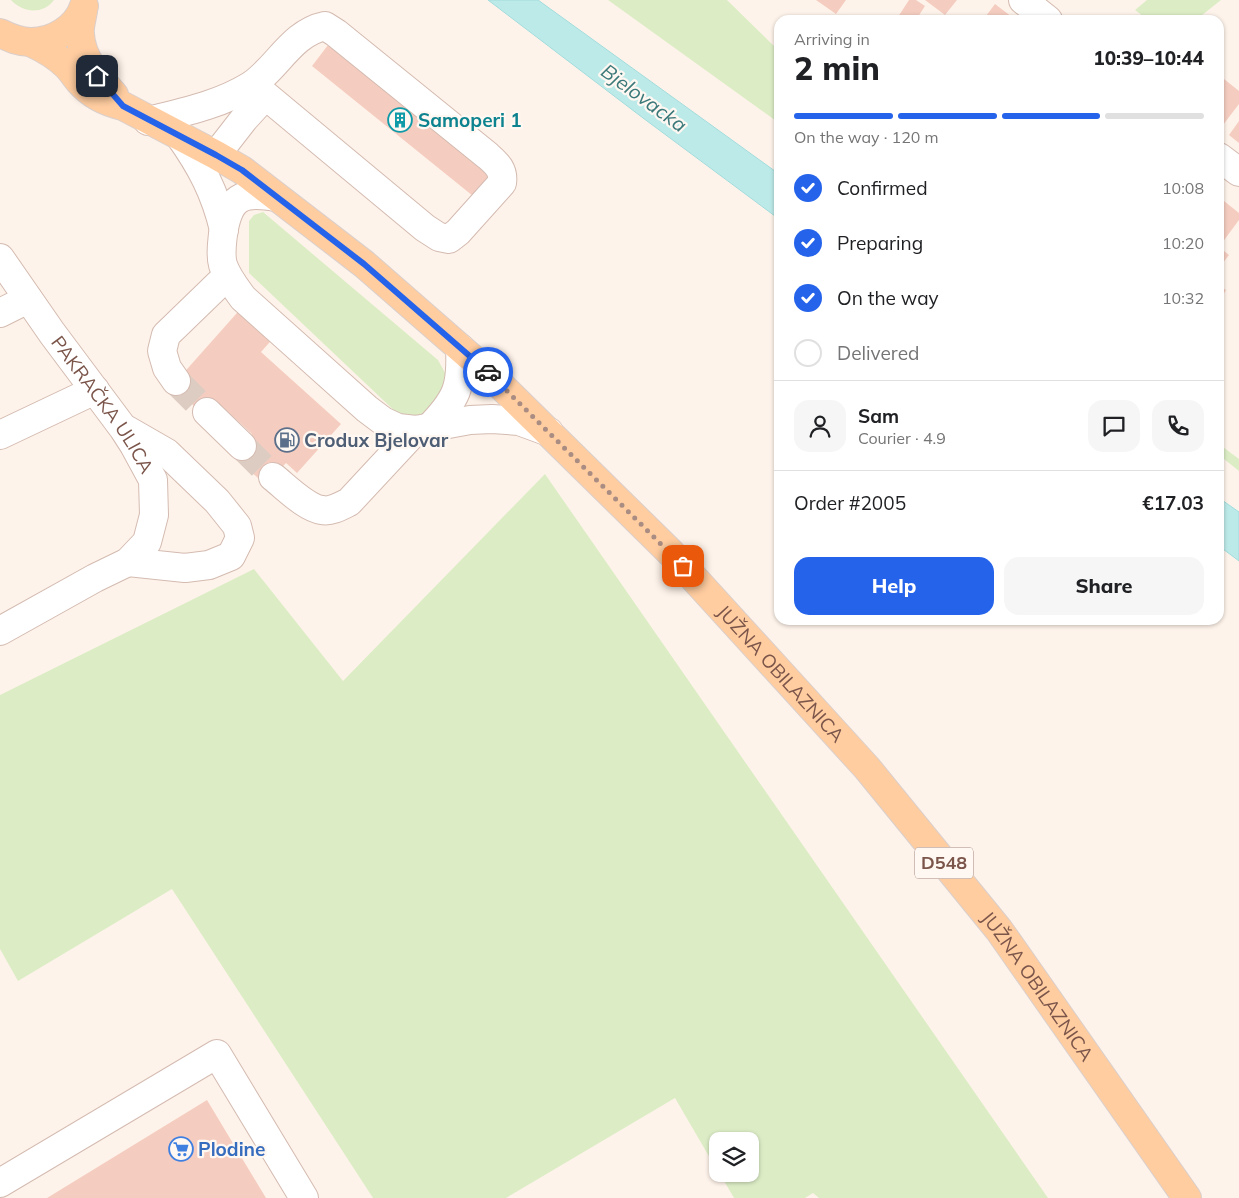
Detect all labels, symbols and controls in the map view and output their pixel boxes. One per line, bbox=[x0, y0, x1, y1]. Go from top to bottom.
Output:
text: Arriving in bbox=[794, 29, 870, 49]
text: 10:39–10:44 bbox=[1093, 46, 1204, 70]
text: 2 min bbox=[794, 48, 880, 88]
pin bbox=[76, 55, 118, 97]
water label: Bjelovacka bbox=[597, 58, 692, 137]
icon: home bbox=[83, 62, 111, 90]
building icon: Samoperi 1 bbox=[387, 107, 413, 133]
place label: Samoperi 1 bbox=[418, 108, 522, 132]
text: On the way · 120 m bbox=[794, 127, 939, 147]
icon: check bbox=[794, 174, 822, 202]
text: Confirmed bbox=[837, 176, 928, 200]
text: 10:08 bbox=[1162, 178, 1204, 198]
icon: check bbox=[794, 229, 822, 257]
text: Preparing bbox=[837, 231, 923, 255]
text: 10:20 bbox=[1162, 233, 1204, 253]
icon: check bbox=[794, 284, 822, 312]
text: On the way bbox=[837, 286, 939, 310]
text: 10:32 bbox=[1162, 288, 1204, 308]
street label: PAKRAČKA ULICA bbox=[46, 331, 159, 477]
text: Delivered bbox=[837, 341, 919, 365]
courier bbox=[463, 347, 513, 397]
icon: car bbox=[474, 358, 502, 386]
button: person bbox=[794, 400, 846, 452]
button: chat bbox=[1088, 400, 1140, 452]
button: phone bbox=[1152, 400, 1204, 452]
text: Sam bbox=[858, 404, 899, 428]
fuel station icon: Crodux Bjelovar bbox=[274, 427, 300, 453]
place label: Crodux Bjelovar bbox=[304, 428, 449, 452]
text: Courier · 4.9 bbox=[858, 428, 946, 448]
text: Order #2005 bbox=[794, 491, 906, 515]
text: €17.03 bbox=[1142, 491, 1204, 515]
pin bbox=[662, 545, 704, 587]
icon: bag bbox=[669, 552, 697, 580]
button: Help bbox=[794, 557, 994, 615]
button: Share bbox=[1004, 557, 1204, 615]
street label: JUŽNA OBILAZNICA bbox=[712, 600, 850, 747]
road number: D548 bbox=[915, 848, 973, 878]
street label: JUŽNA OBILAZNICA bbox=[976, 906, 1099, 1066]
map controls bbox=[709, 1132, 759, 1182]
button: layers bbox=[709, 1132, 759, 1182]
supermarket icon: Plodine bbox=[168, 1136, 194, 1162]
place label: Plodine bbox=[198, 1137, 265, 1161]

